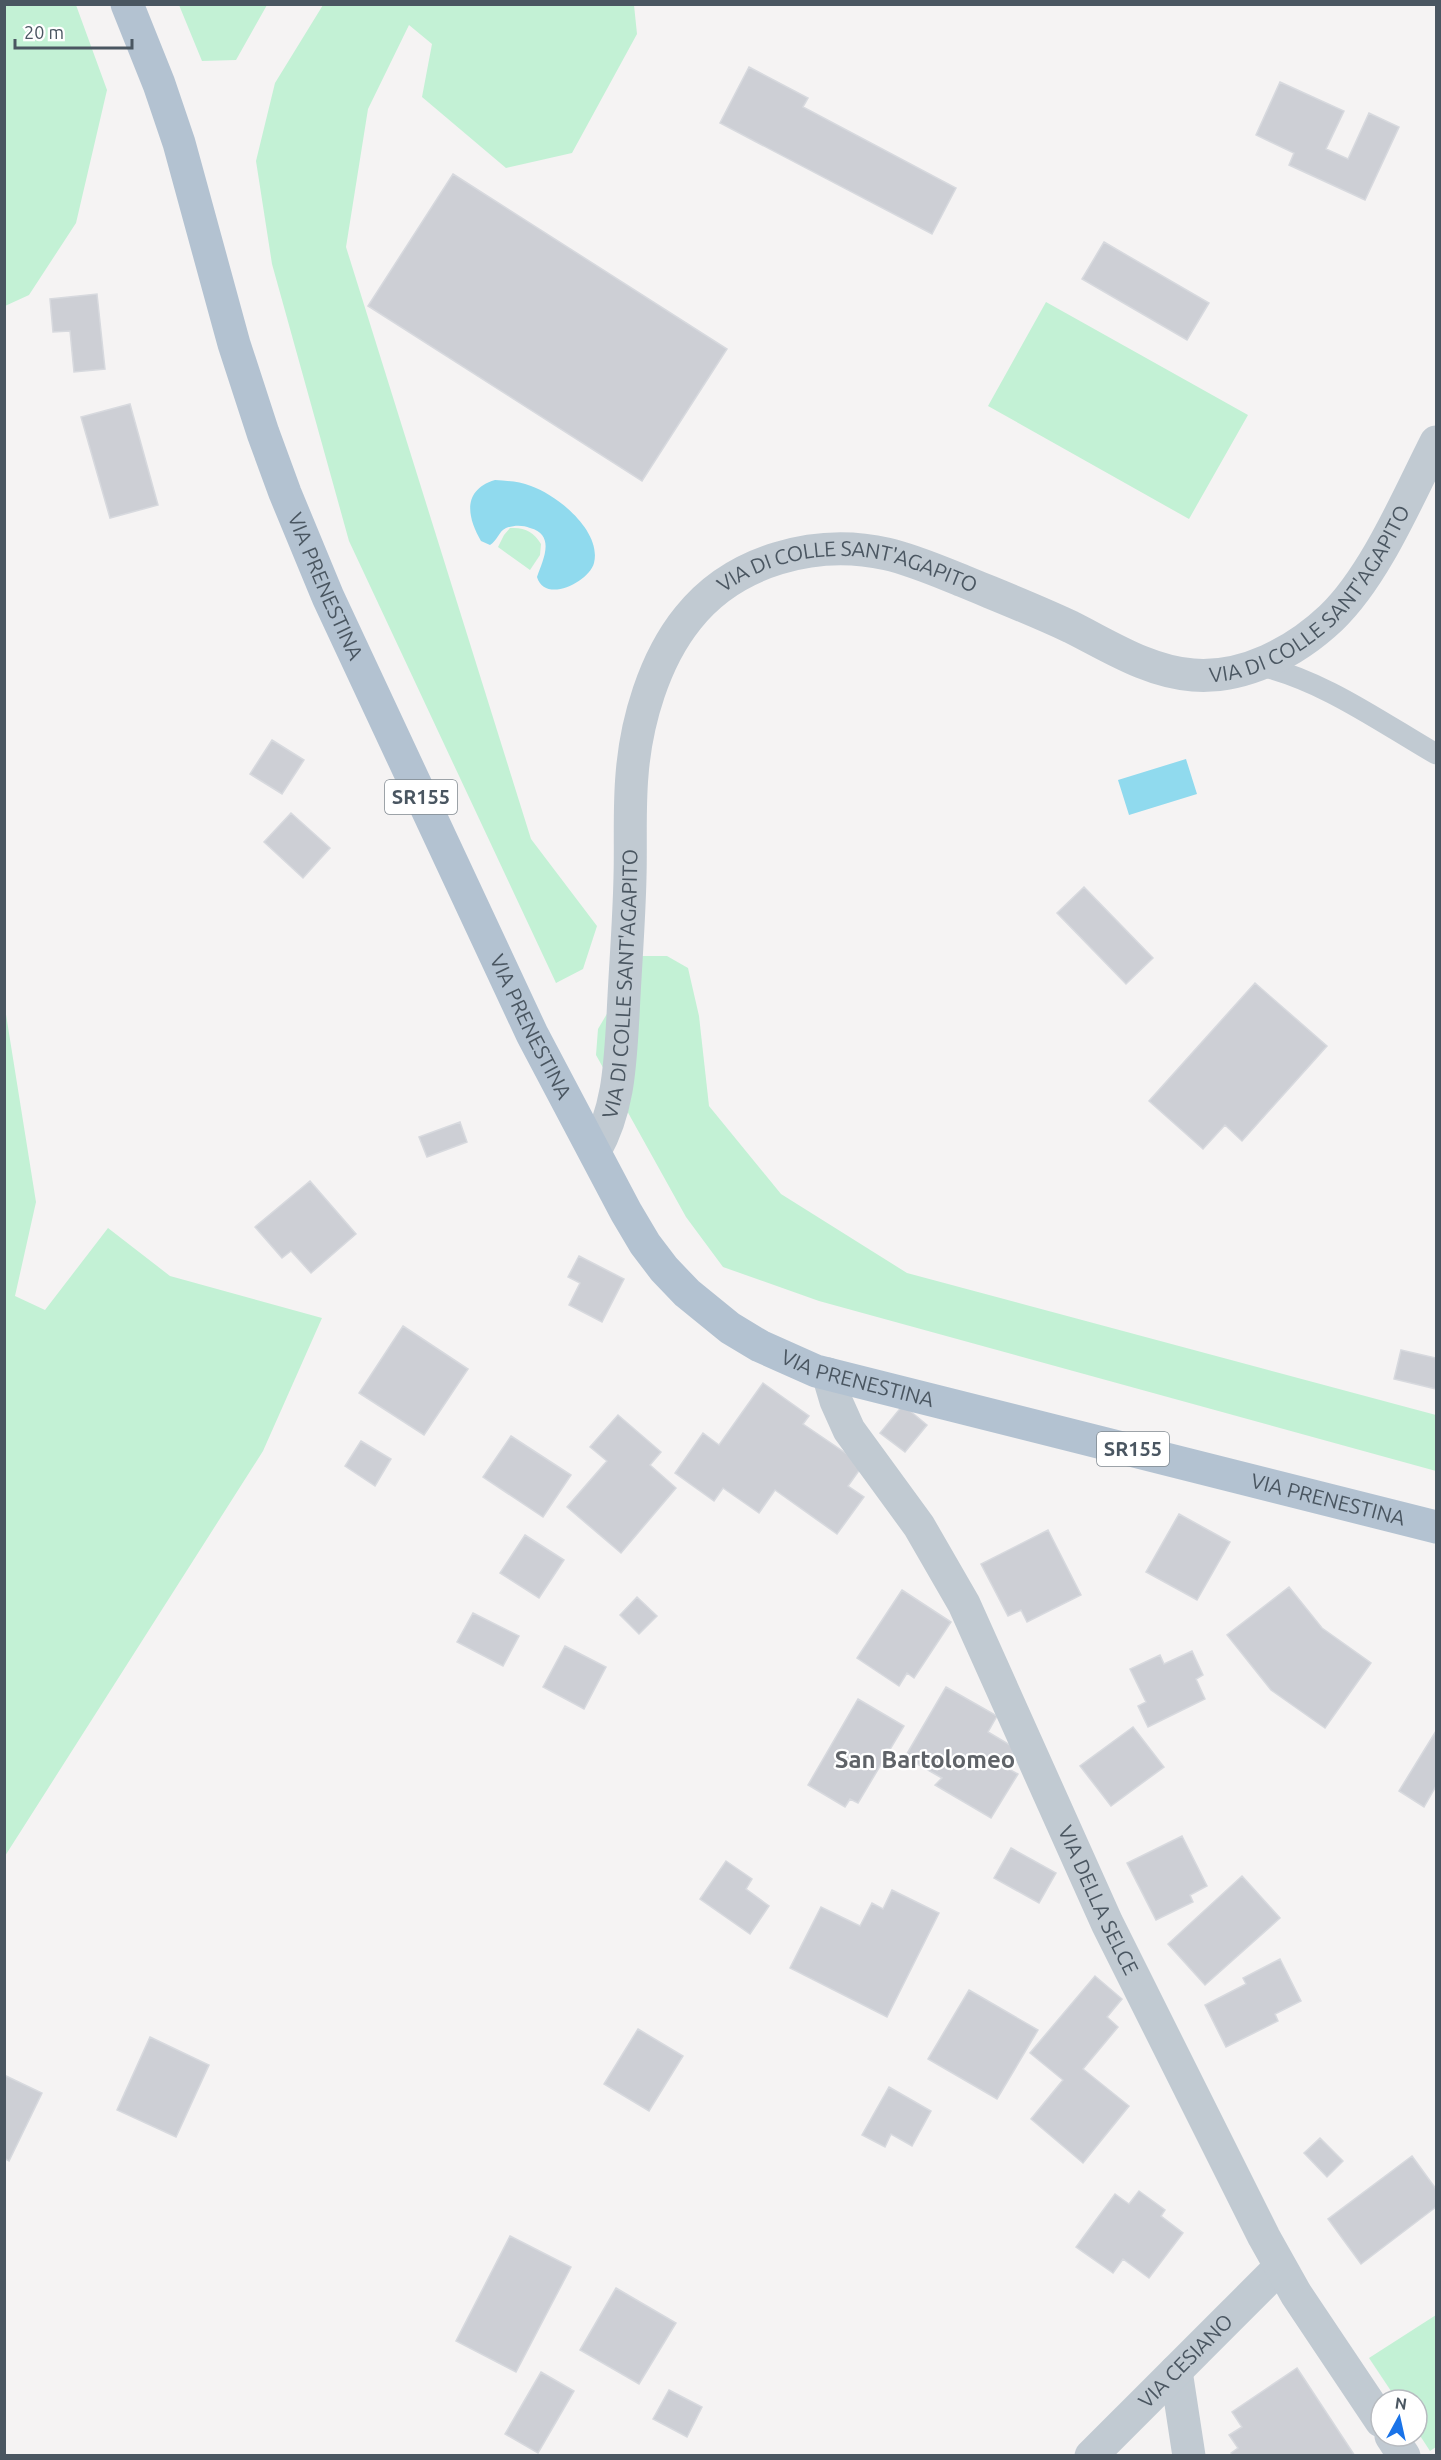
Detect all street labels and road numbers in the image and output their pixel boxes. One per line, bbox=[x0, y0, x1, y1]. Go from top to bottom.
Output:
street label: VIA DI COLLE SANT'AGAPITO bbox=[1208, 501, 1414, 686]
street label: VIA PRENESTINA bbox=[283, 509, 369, 664]
street label: VIA DI COLLE SANT'AGAPITO bbox=[713, 577, 985, 607]
road number: SR155 bbox=[385, 780, 457, 814]
street label: VIA DI COLLE SANT'AGAPITO bbox=[597, 849, 641, 1121]
street label: VIA PRENESTINA bbox=[486, 950, 577, 1103]
street label: VIA PRENESTINA bbox=[778, 1344, 937, 1411]
road number: SR155 bbox=[1097, 1432, 1169, 1466]
street label: VIA PRENESTINA bbox=[1249, 1468, 1408, 1530]
street label: VIA DELLA SELCE bbox=[1054, 1822, 1144, 1978]
street label: VIA CESIANO bbox=[1133, 2308, 1237, 2413]

